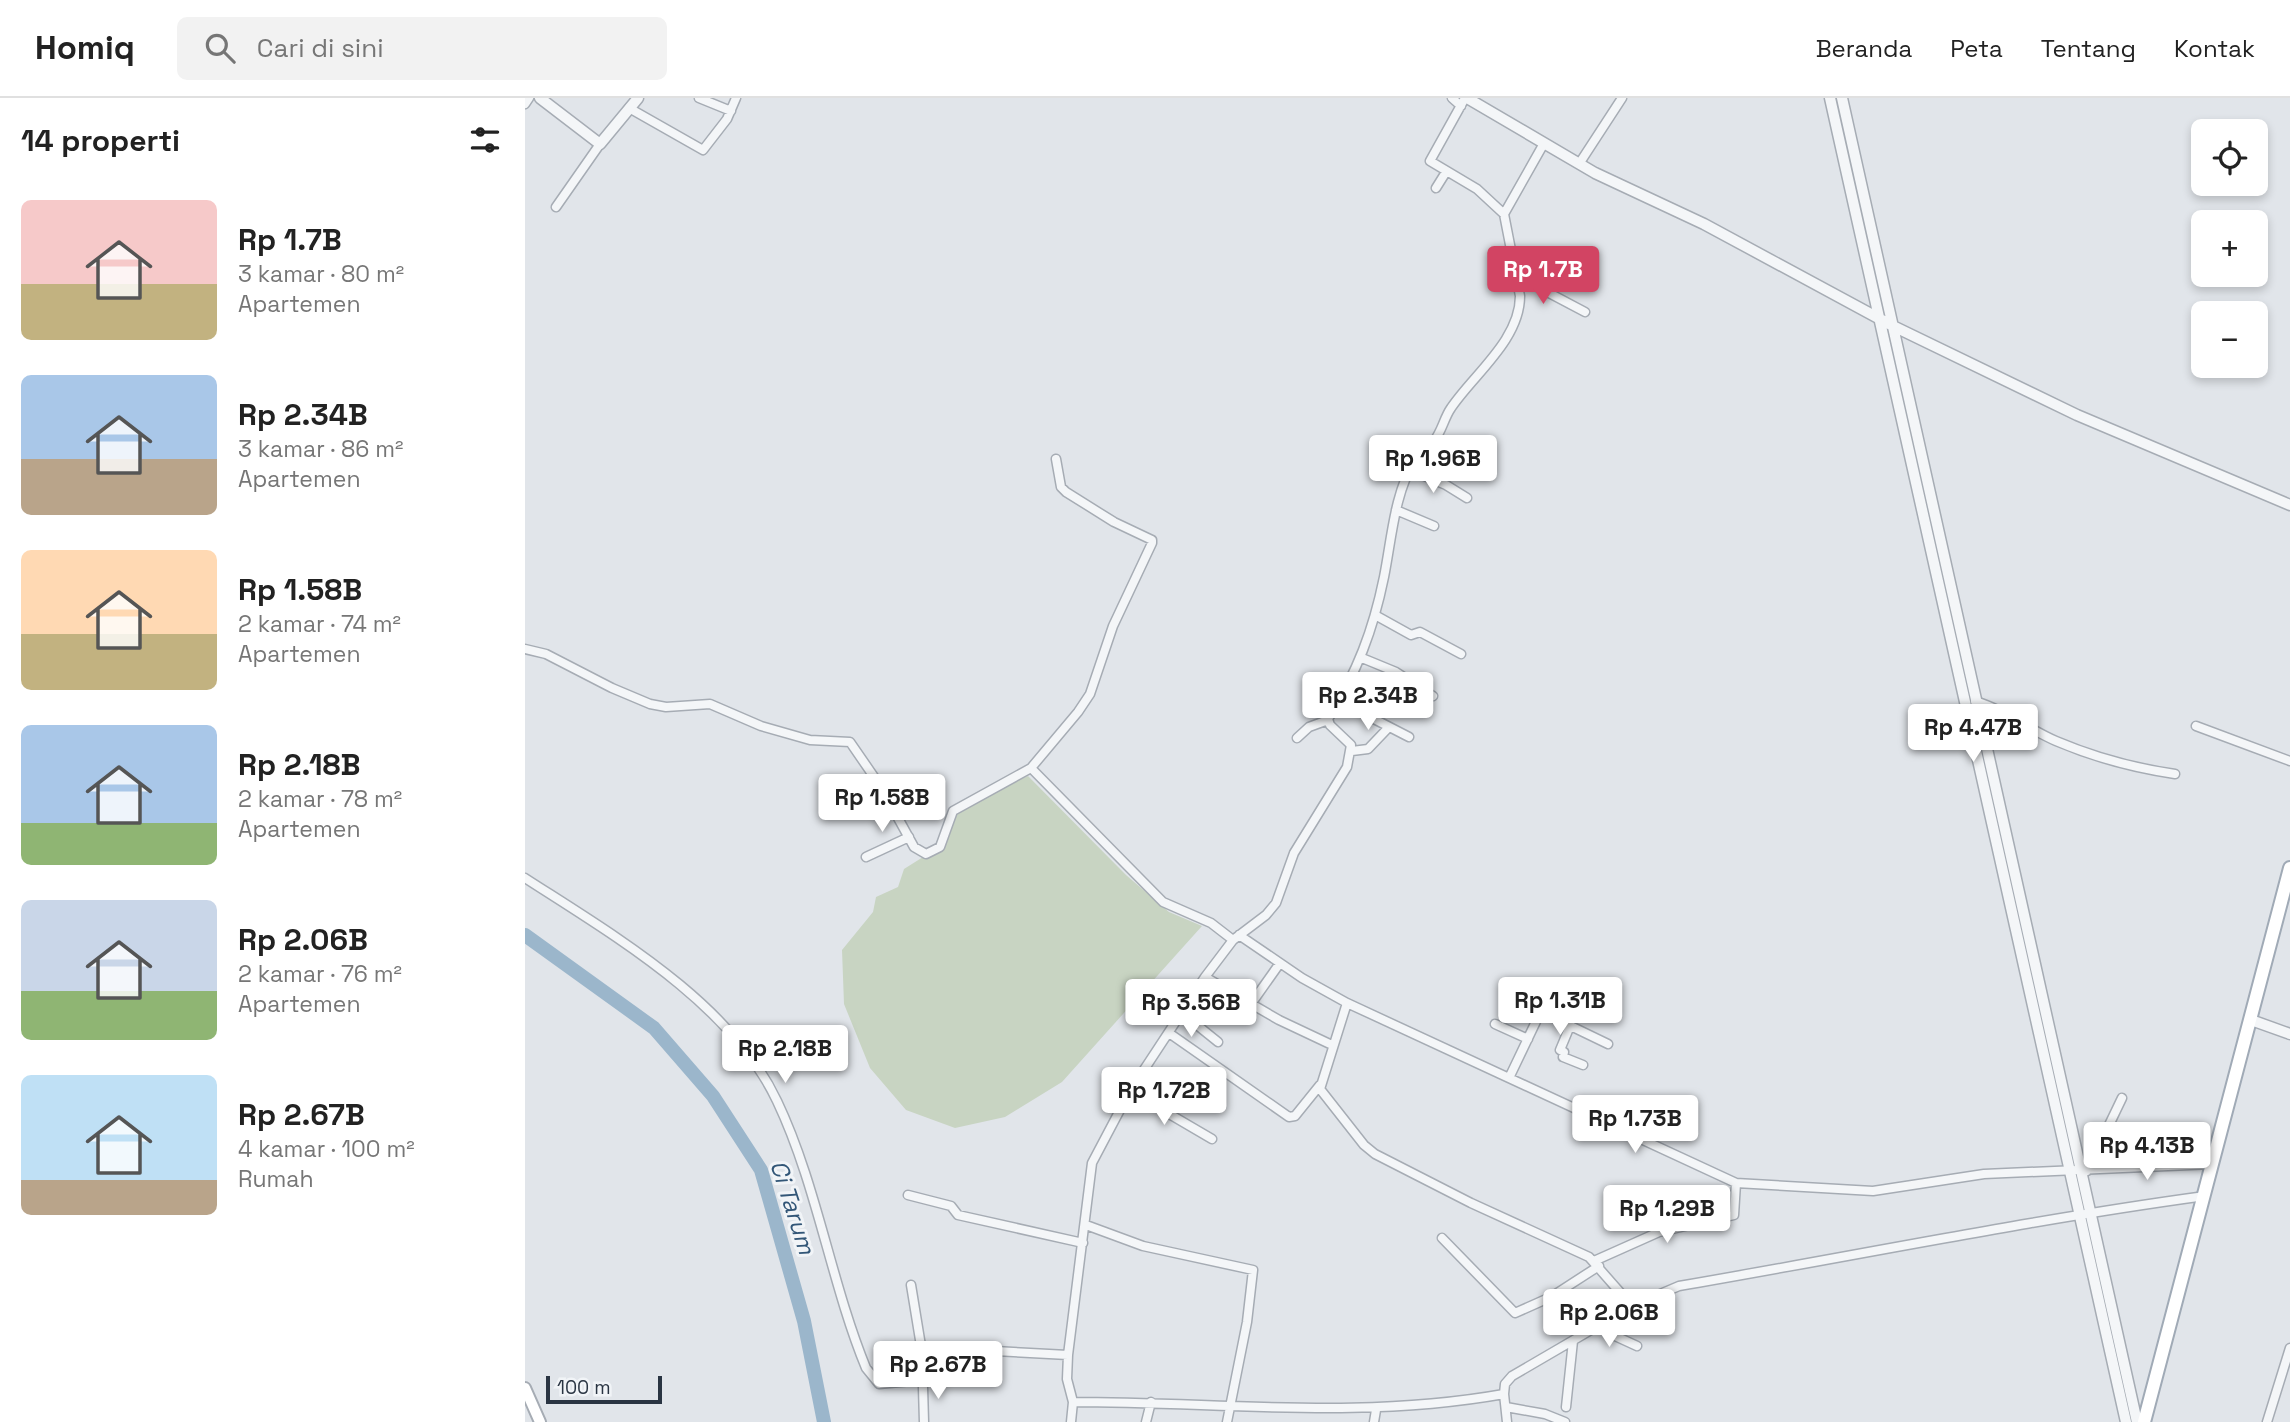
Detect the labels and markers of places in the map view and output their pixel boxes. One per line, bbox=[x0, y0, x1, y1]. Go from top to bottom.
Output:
pin: Rp 1.7B bbox=[1478, 246, 1608, 306]
pin: Rp 1.96B bbox=[1361, 436, 1505, 495]
pin: Rp 2.34B bbox=[1296, 672, 1440, 732]
pin: Rp 4.47B bbox=[1901, 704, 2045, 764]
pin: Rp 1.58B bbox=[810, 774, 954, 834]
pin: Rp 1.31B bbox=[1488, 978, 1632, 1037]
pin: Rp 3.56B bbox=[1119, 979, 1263, 1039]
pin: Rp 2.18B bbox=[713, 1026, 857, 1085]
pin: Rp 1.72B bbox=[1092, 1068, 1236, 1127]
pin: Rp 1.73B bbox=[1563, 1096, 1707, 1155]
pin: Rp 4.13B bbox=[2075, 1122, 2219, 1182]
pin: Rp 1.29B bbox=[1595, 1186, 1739, 1245]
pin: Rp 2.06B bbox=[1537, 1290, 1681, 1349]
pin: Rp 2.67B bbox=[866, 1342, 1010, 1401]

